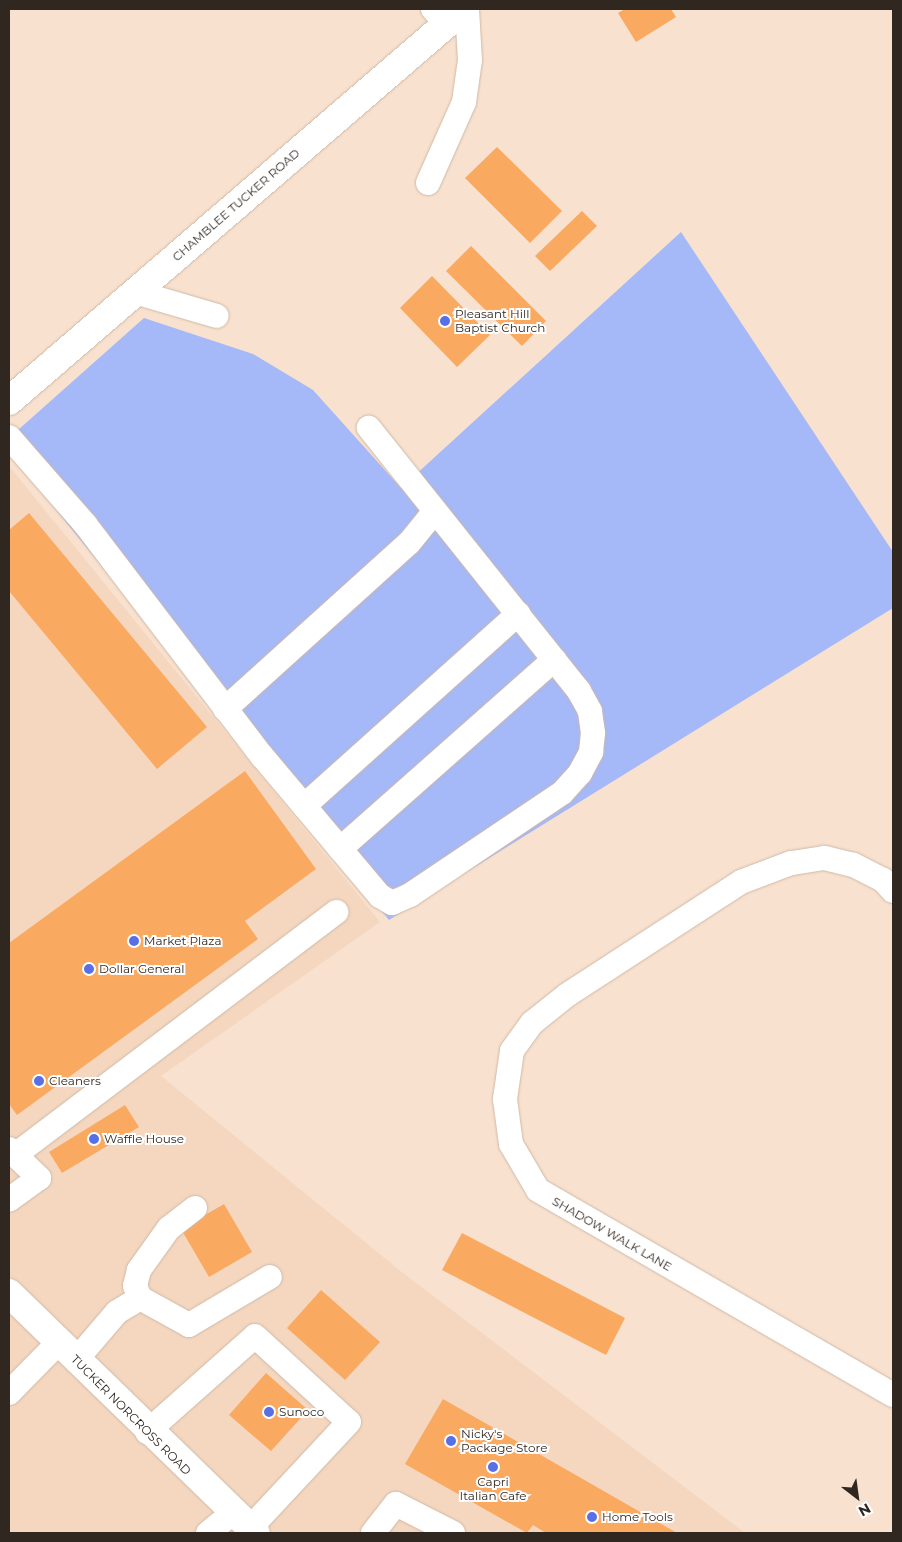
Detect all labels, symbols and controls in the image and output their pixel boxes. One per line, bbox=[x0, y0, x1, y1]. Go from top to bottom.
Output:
street label: CHAMBLEE TUCKER ROAD bbox=[169, 146, 303, 264]
place label: Pleasant Hill Baptist Church bbox=[455, 307, 545, 335]
marker: Pleasant Hill Baptist Church bbox=[439, 315, 451, 327]
place label: Market Plaza bbox=[144, 934, 222, 948]
marker: Market Plaza bbox=[128, 935, 140, 947]
place label: Dollar General bbox=[99, 962, 184, 976]
marker: Dollar General bbox=[83, 963, 95, 975]
place label: Cleaners bbox=[49, 1074, 101, 1088]
marker: Cleaners bbox=[33, 1075, 45, 1087]
place label: Waffle House bbox=[104, 1132, 184, 1146]
marker: Waffle House bbox=[88, 1133, 100, 1145]
street label: SHADOW WALK LANE bbox=[550, 1194, 674, 1274]
street label: TUCKER NORCROSS ROAD bbox=[68, 1352, 194, 1478]
place label: Sunoco bbox=[279, 1405, 324, 1419]
marker: Sunoco bbox=[263, 1406, 275, 1418]
place label: Nicky's Package Store bbox=[461, 1427, 547, 1455]
marker: Nicky's Package Store bbox=[445, 1435, 457, 1447]
marker: Capri Italian Cafe bbox=[487, 1461, 499, 1473]
north arrow bbox=[832, 1472, 882, 1522]
place label: Capri Italian Cafe bbox=[460, 1475, 526, 1503]
text: N bbox=[855, 1499, 874, 1521]
place label: Home Tools bbox=[602, 1510, 673, 1524]
marker: Home Tools bbox=[586, 1511, 598, 1523]

